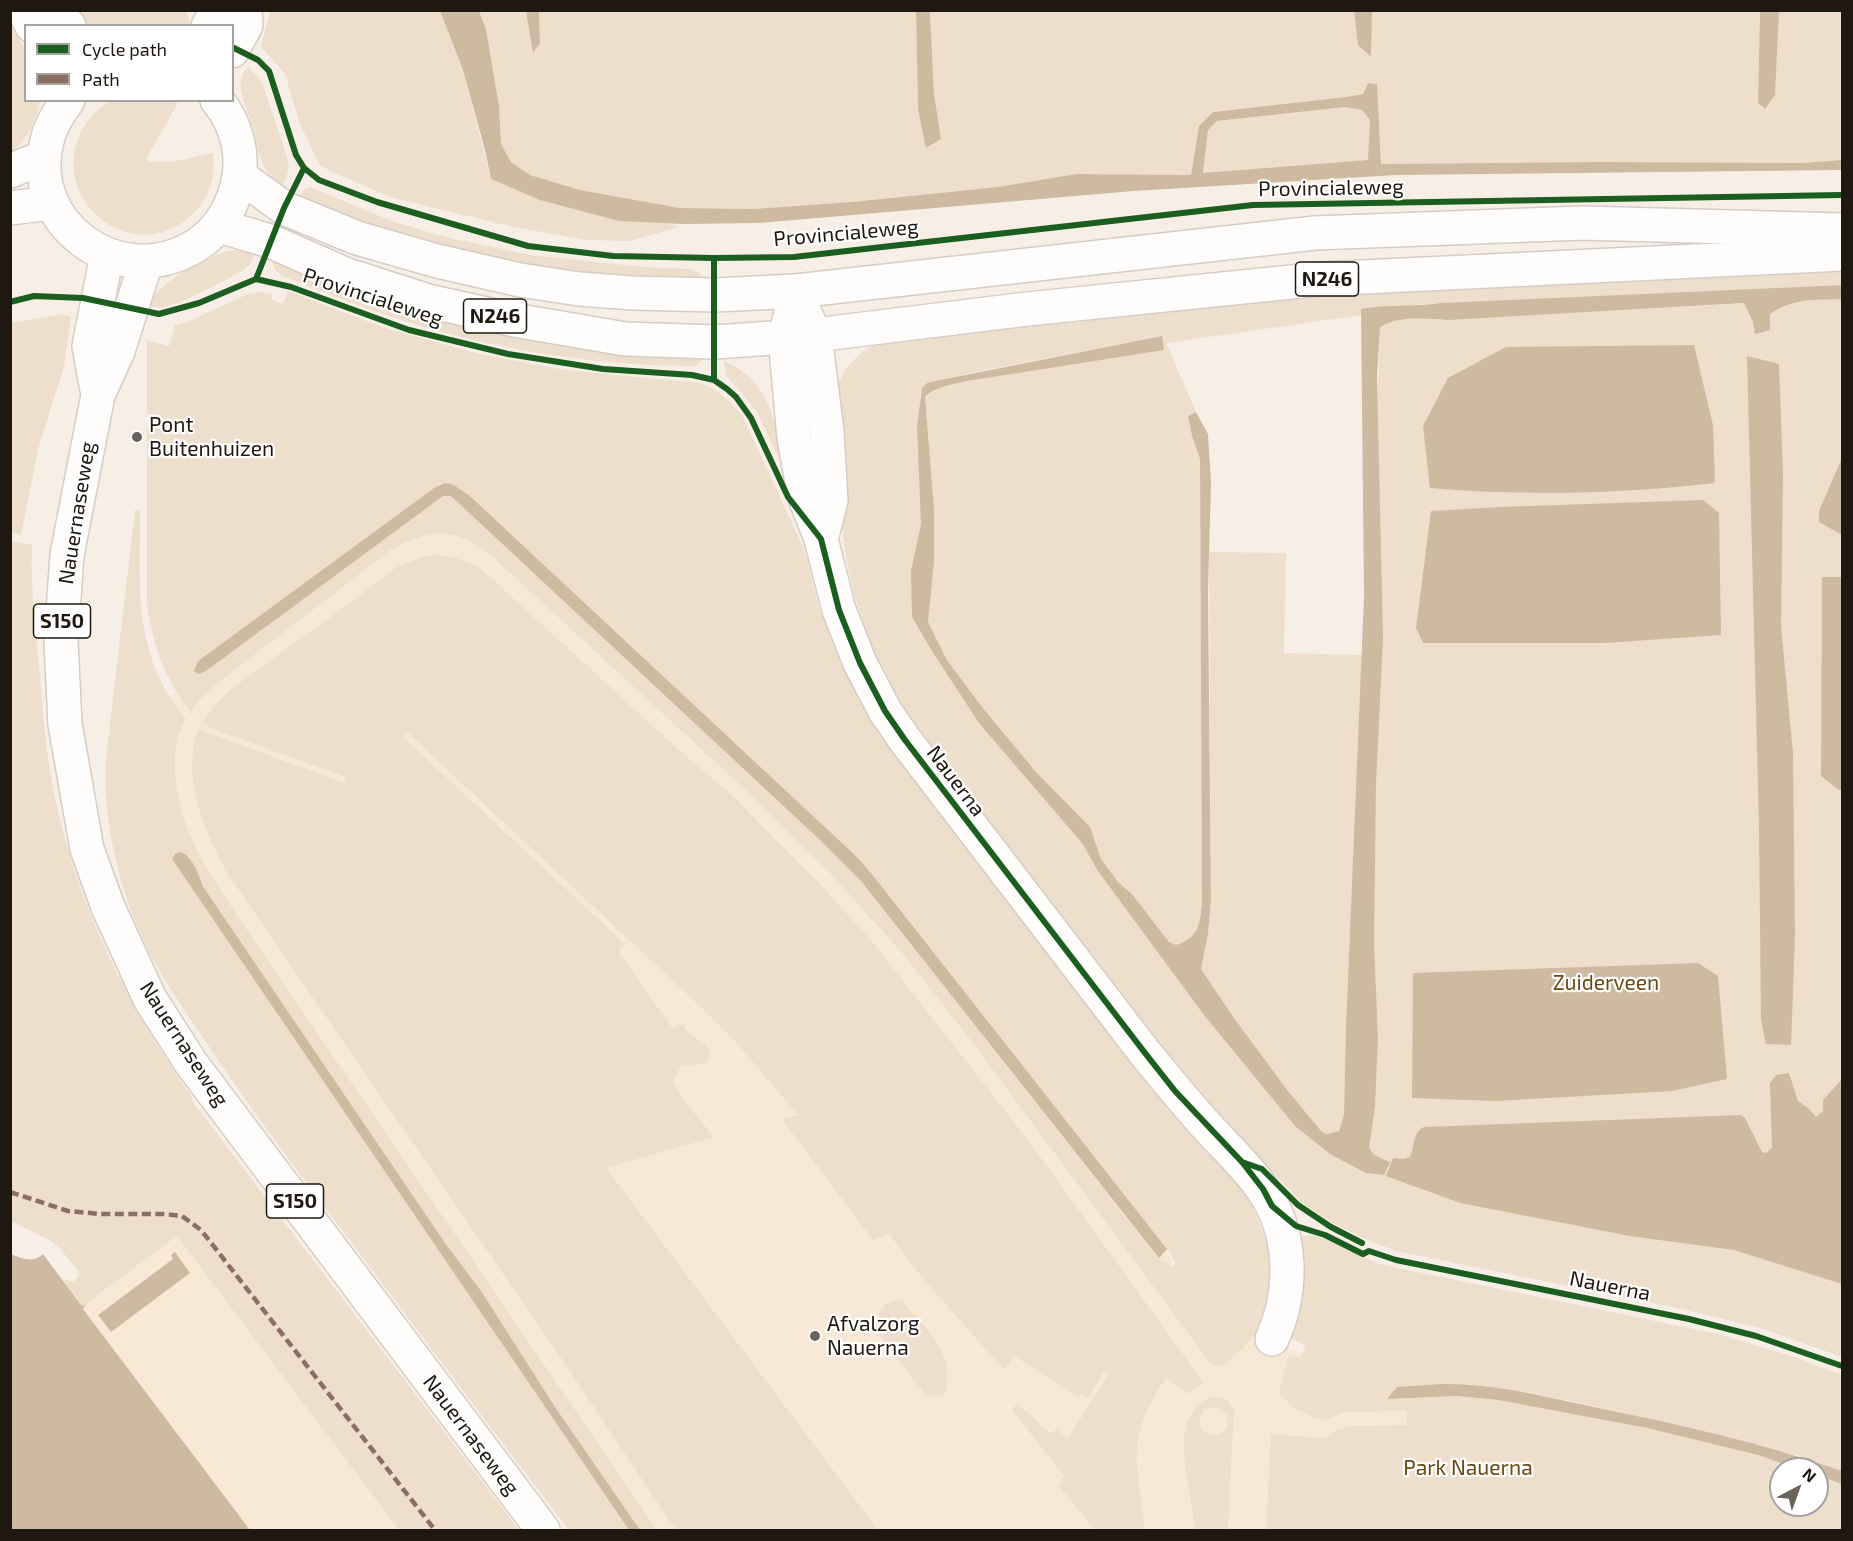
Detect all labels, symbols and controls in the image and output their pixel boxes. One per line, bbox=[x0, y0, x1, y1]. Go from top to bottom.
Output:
legend bbox=[24, 24, 234, 102]
text: Cycle path bbox=[82, 38, 167, 60]
text: Path bbox=[82, 68, 120, 90]
street label: Provincialeweg bbox=[1258, 174, 1404, 202]
street label: Provincialeweg bbox=[772, 214, 920, 252]
road number: N246 bbox=[1296, 262, 1358, 296]
street label: Provincialeweg bbox=[300, 263, 446, 331]
road number: N246 bbox=[464, 299, 526, 333]
place label: Pont Buitenhuizen bbox=[149, 412, 274, 462]
marker: Pont Buitenhuizen bbox=[130, 430, 144, 444]
street label: Nauernaseweg bbox=[53, 440, 101, 586]
road number: S150 bbox=[34, 604, 90, 638]
street label: Nauerna bbox=[921, 741, 991, 821]
park label: Zuiderveen bbox=[1553, 970, 1659, 996]
street label: Nauernaseweg bbox=[134, 977, 234, 1111]
road number: S150 bbox=[266, 1184, 324, 1218]
street label: Nauerna bbox=[1567, 1266, 1653, 1306]
place label: Afvalzorg Nauerna bbox=[827, 1311, 919, 1361]
marker: Afvalzorg Nauerna bbox=[808, 1329, 822, 1343]
street label: Nauernaseweg bbox=[418, 1370, 524, 1500]
park label: Park Nauerna bbox=[1403, 1455, 1533, 1481]
north arrow bbox=[1769, 1457, 1829, 1517]
text: N bbox=[1799, 1464, 1820, 1486]

